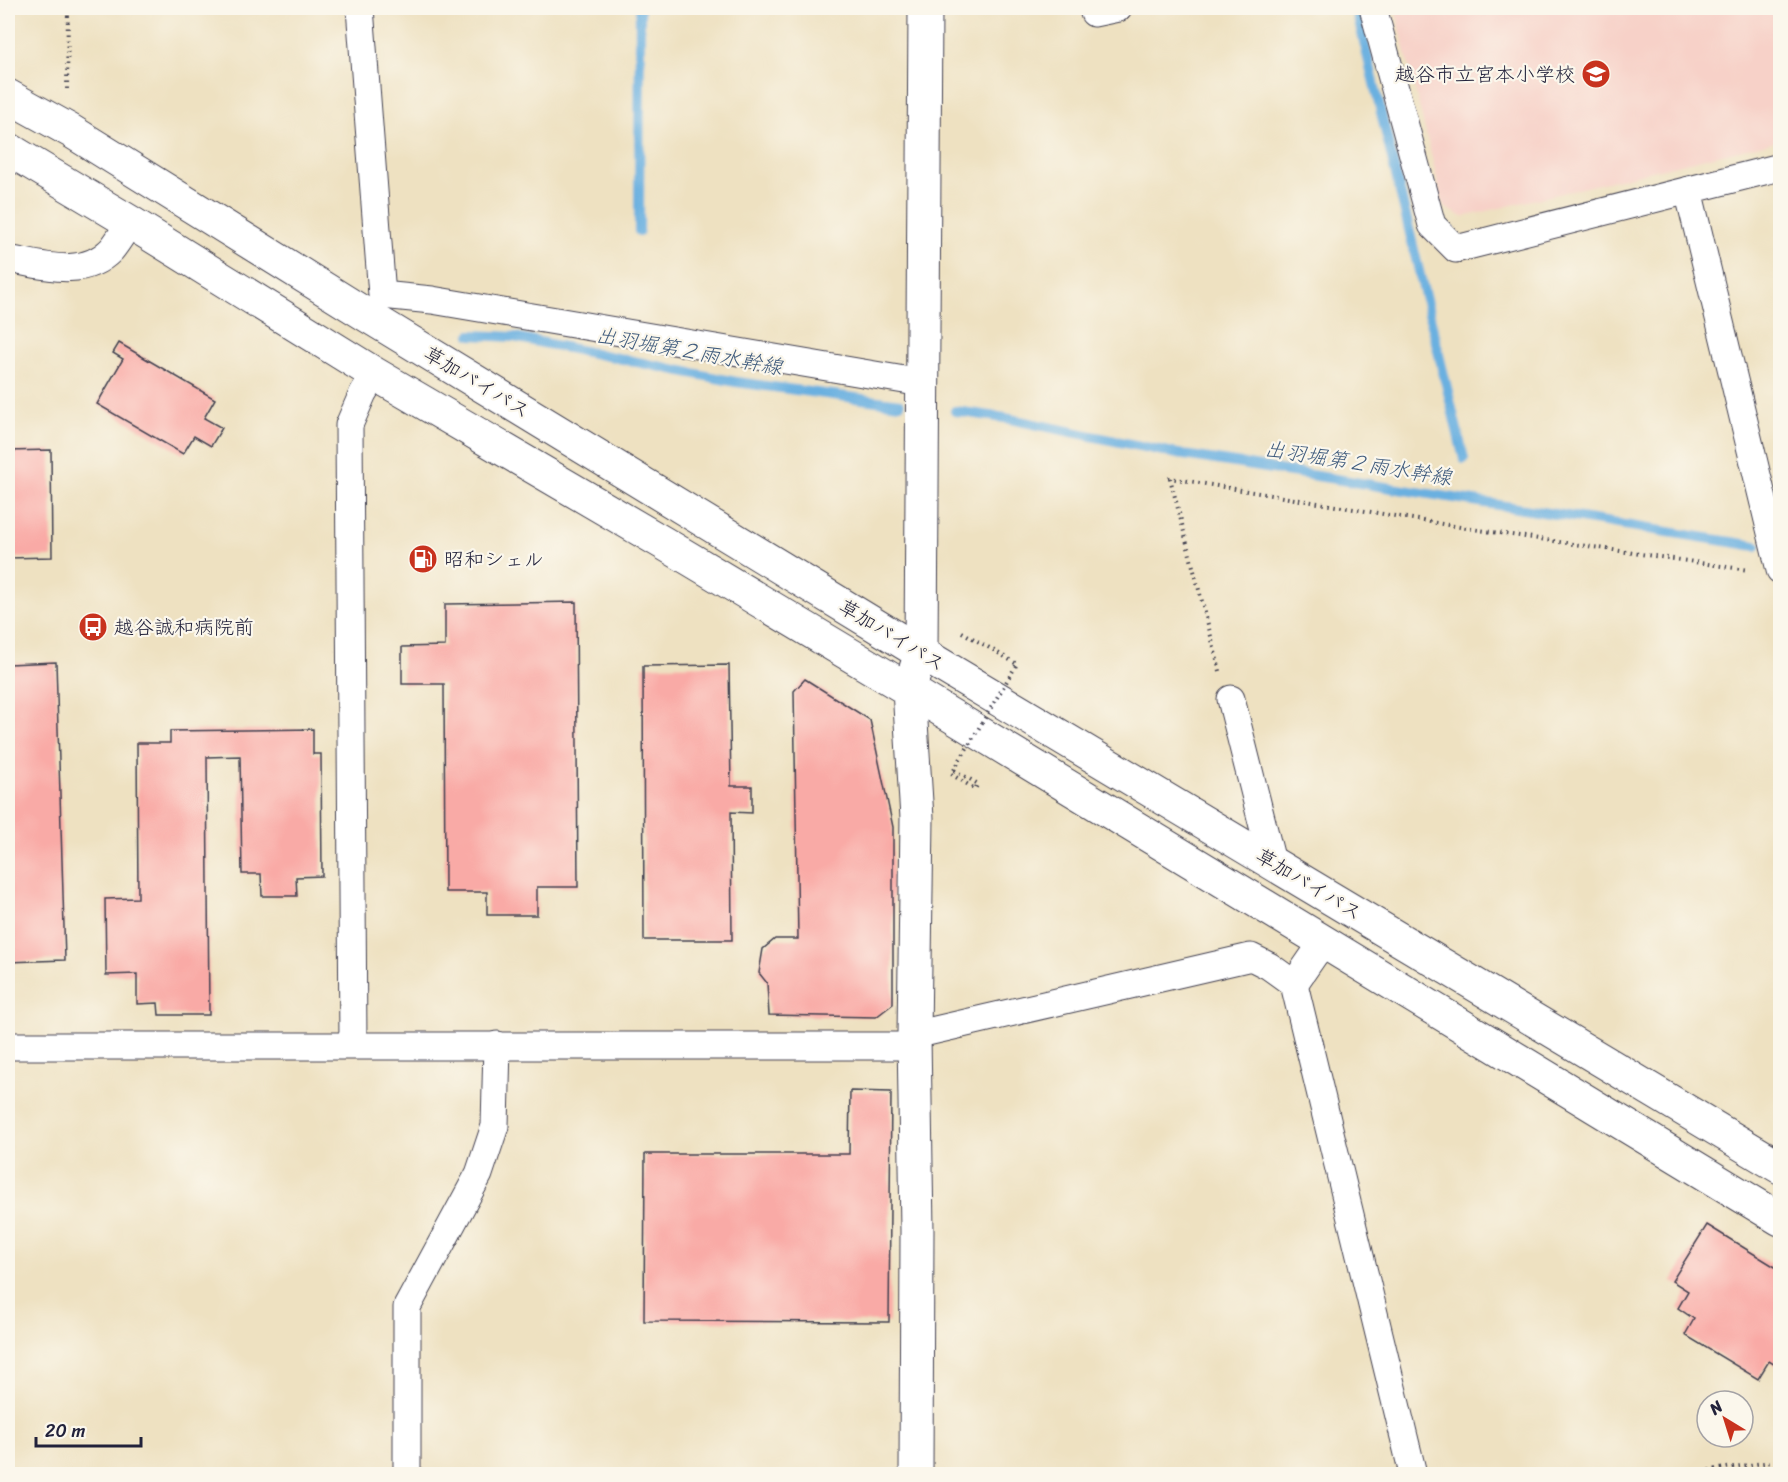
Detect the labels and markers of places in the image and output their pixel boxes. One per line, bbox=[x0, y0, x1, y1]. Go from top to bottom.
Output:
place label: 越谷市立宮本小学校 bbox=[1395, 57, 1575, 92]
school or university icon: 越谷市立宮本小学校 bbox=[1580, 58, 1612, 90]
place label: 昭和シェル bbox=[444, 542, 544, 577]
fuel station icon: 昭和シェル bbox=[407, 543, 439, 575]
place label: 越谷誠和病院前 bbox=[114, 610, 254, 645]
bus stop icon: 越谷誠和病院前 bbox=[77, 611, 109, 643]

